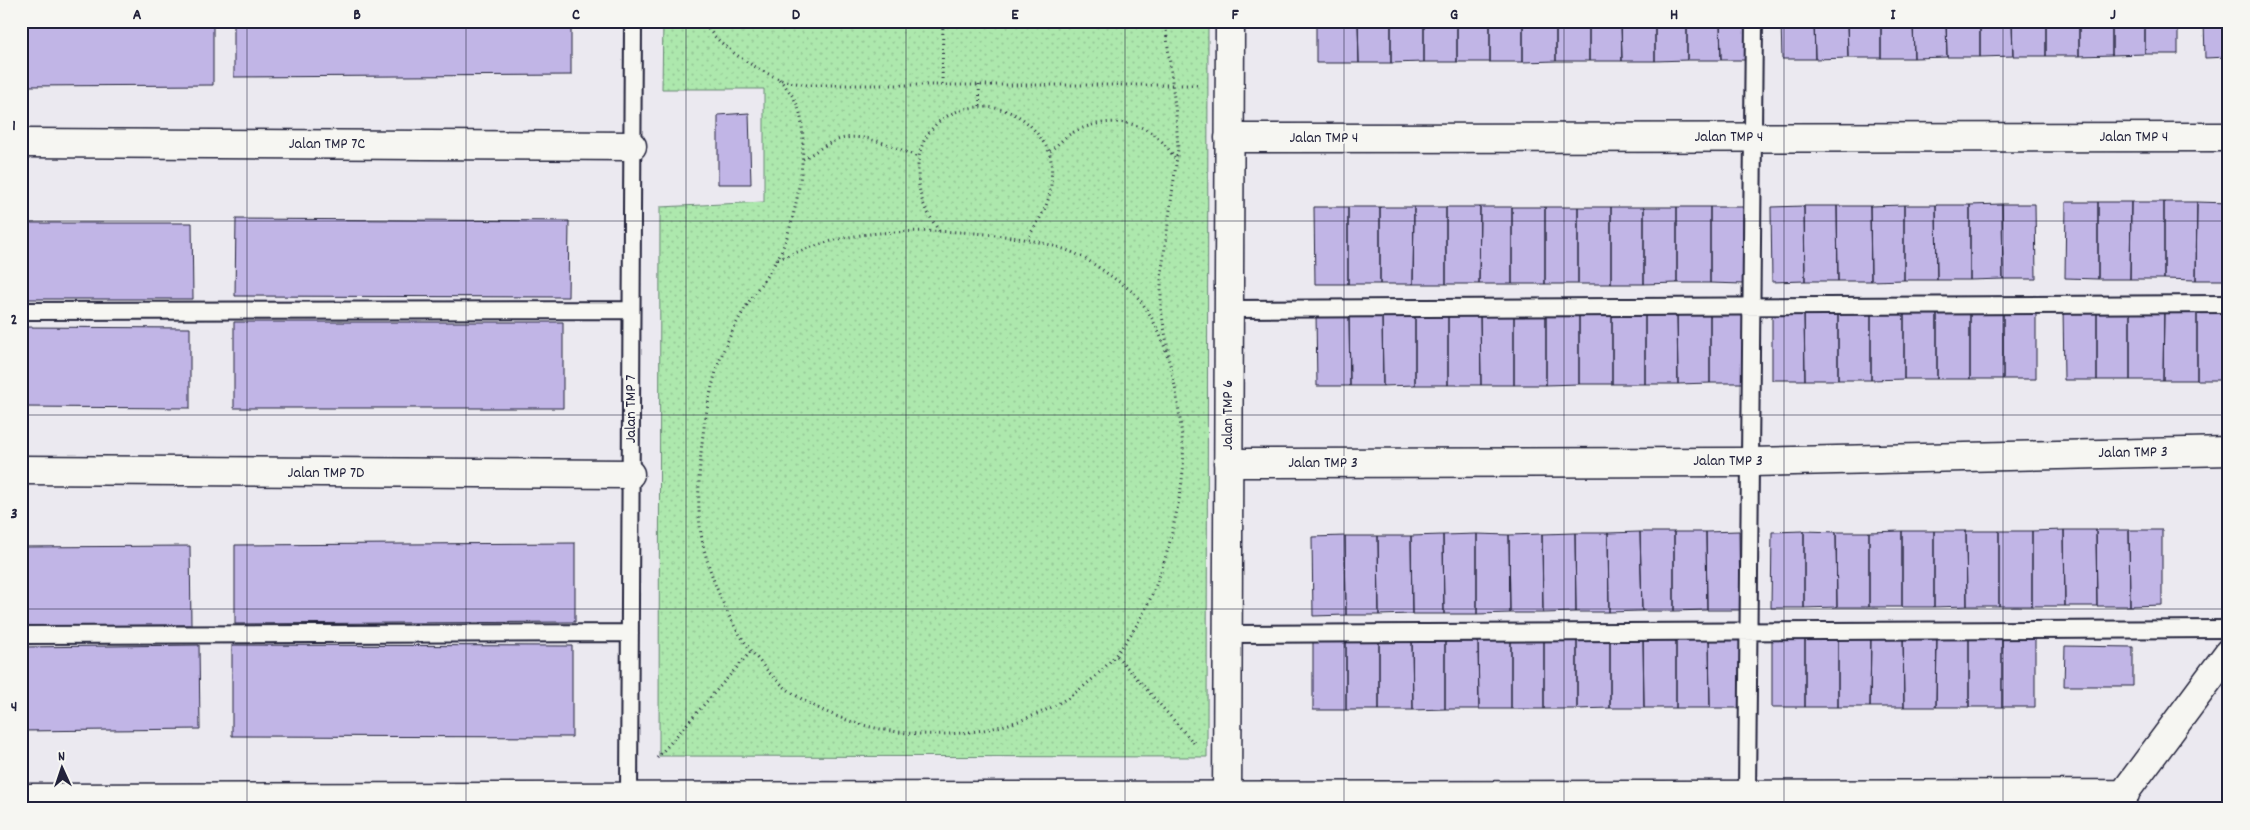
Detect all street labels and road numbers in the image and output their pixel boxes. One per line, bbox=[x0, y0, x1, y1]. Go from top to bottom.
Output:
street label: Jalan TMP 4 bbox=[1694, 126, 1764, 149]
street label: Jalan TMP 4 bbox=[2099, 126, 2169, 149]
street label: Jalan TMP 4 bbox=[1289, 127, 1359, 150]
street label: Jalan TMP 7C bbox=[289, 133, 365, 156]
street label: Jalan TMP 7 bbox=[620, 375, 643, 443]
street label: Jalan TMP 6 bbox=[1217, 380, 1240, 450]
street label: Jalan TMP 3 bbox=[2098, 441, 2168, 465]
street label: Jalan TMP 3 bbox=[1693, 450, 1763, 473]
street label: Jalan TMP 3 bbox=[1288, 452, 1358, 475]
street label: Jalan TMP 7D bbox=[288, 462, 364, 485]

